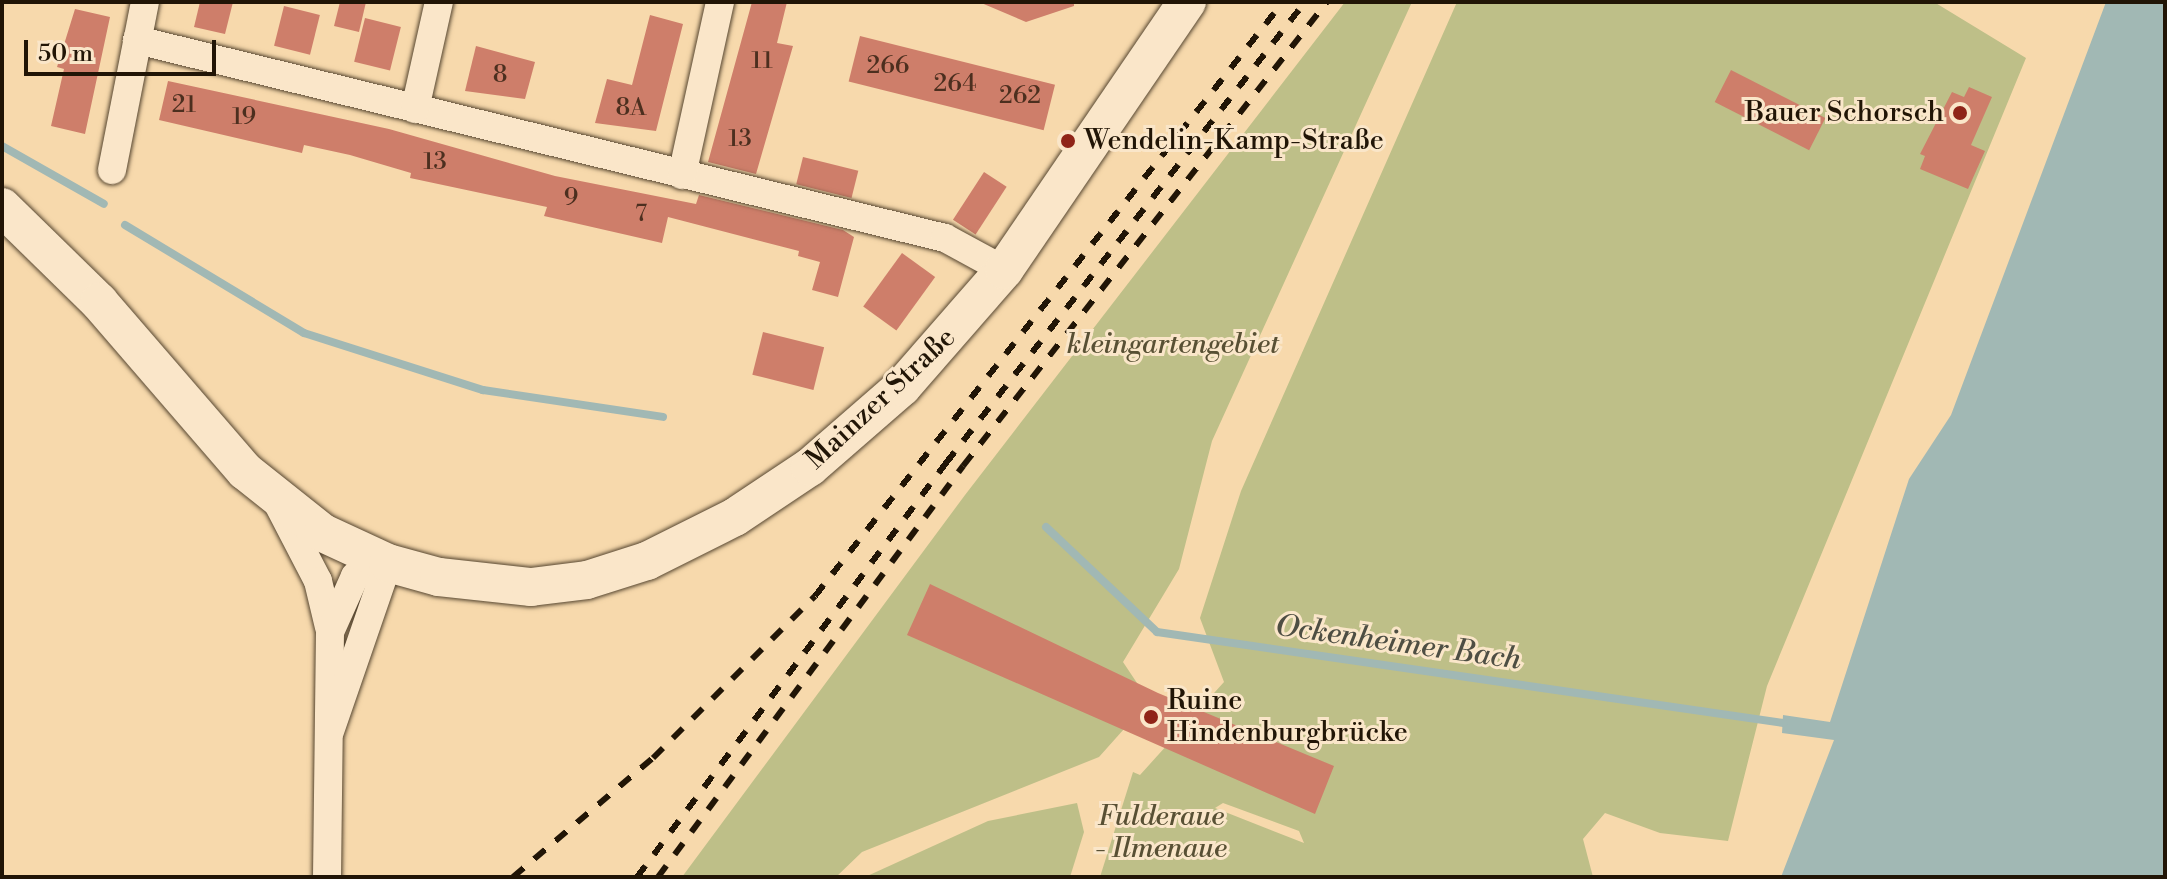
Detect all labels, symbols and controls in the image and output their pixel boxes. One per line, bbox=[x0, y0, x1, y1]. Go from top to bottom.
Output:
scale bar bbox=[28, 24, 220, 74]
text: 50 m bbox=[38, 39, 93, 69]
house number: 11 bbox=[751, 48, 773, 76]
house number: 266 bbox=[867, 53, 909, 81]
house number: 8 bbox=[493, 62, 507, 90]
house number: 264 bbox=[934, 71, 976, 99]
house number: 262 bbox=[999, 83, 1041, 111]
house number: 21 bbox=[172, 92, 196, 120]
house number: 8A bbox=[615, 95, 647, 123]
place label: Bauer Schorsch bbox=[1745, 96, 1944, 130]
house number: 19 bbox=[232, 104, 256, 132]
marker: Bauer Schorsch bbox=[1951, 104, 1969, 122]
place label: Wendelin-Kamp-Straße bbox=[1084, 124, 1384, 158]
house number: 13 bbox=[728, 126, 752, 154]
marker: Wendelin-Kamp-Straße bbox=[1059, 132, 1077, 150]
house number: 13 bbox=[423, 149, 447, 177]
house number: 9 bbox=[564, 185, 578, 213]
house number: 7 bbox=[635, 201, 647, 229]
street label: Mainzer Straße bbox=[799, 321, 963, 477]
park label: kleingartengebiet bbox=[1067, 328, 1279, 362]
water label: Ockenheimer Bach bbox=[1273, 608, 1523, 678]
place label: Ruine Hindenburgbrücke bbox=[1167, 684, 1408, 750]
marker: Ruine Hindenburgbrücke bbox=[1142, 708, 1160, 726]
park label: Fulderaue - Ilmenaue bbox=[1095, 800, 1227, 866]

